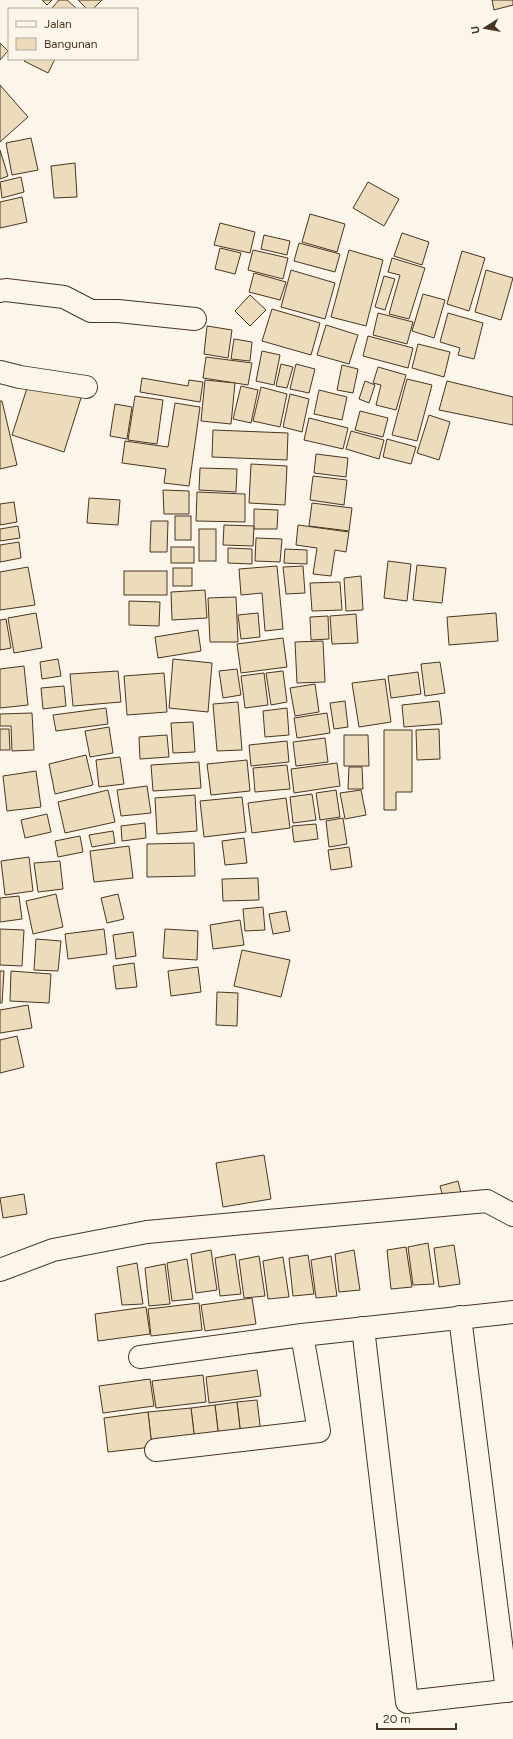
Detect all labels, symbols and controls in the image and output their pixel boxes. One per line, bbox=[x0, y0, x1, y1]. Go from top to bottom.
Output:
legend bbox=[8, 8, 138, 60]
north arrow bbox=[465, 8, 505, 48]
text: Jalan bbox=[44, 17, 72, 31]
text: U bbox=[469, 25, 483, 35]
text: Bangunan bbox=[44, 37, 98, 51]
scale bar bbox=[377, 1705, 456, 1731]
text: 20 m bbox=[383, 1712, 411, 1726]

